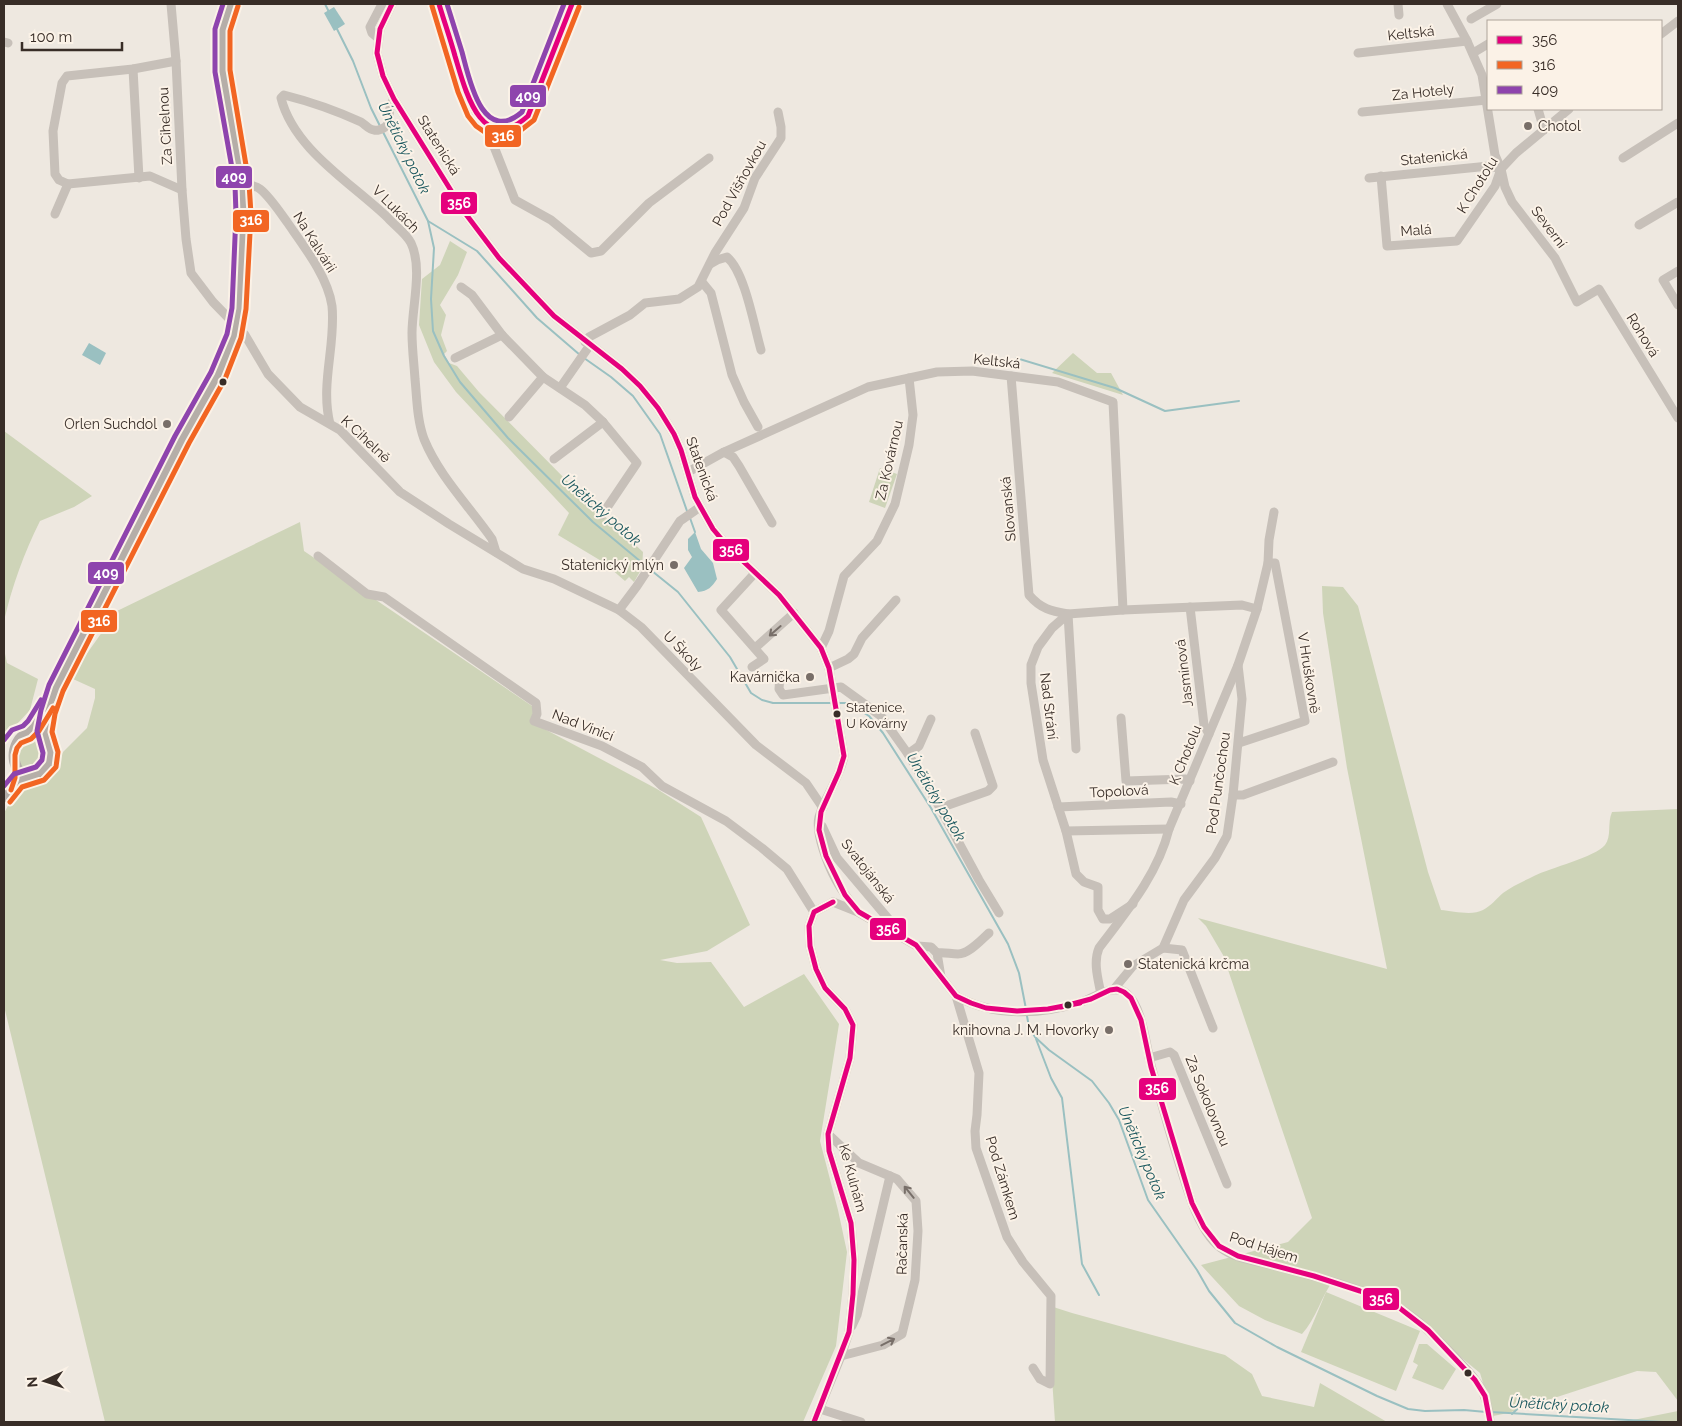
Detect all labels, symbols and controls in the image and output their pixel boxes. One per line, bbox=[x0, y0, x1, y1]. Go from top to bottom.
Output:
scale bar bbox=[22, 20, 122, 52]
legend bbox=[1487, 20, 1662, 110]
street label: Keltská bbox=[1387, 23, 1435, 43]
text: 100 m bbox=[30, 28, 72, 46]
text: 356 bbox=[1532, 31, 1557, 49]
text: 316 bbox=[1532, 56, 1555, 74]
street label: Za Hotely bbox=[1391, 81, 1455, 103]
text: 409 bbox=[1532, 81, 1558, 99]
line badge: 409 bbox=[509, 84, 547, 108]
street label: Za Cihelnou bbox=[155, 87, 175, 165]
text: 409 bbox=[516, 88, 540, 104]
water label: Únětický potok bbox=[374, 99, 434, 197]
street label: Statenická bbox=[414, 112, 464, 178]
place label: Chotol bbox=[1538, 118, 1581, 134]
marker: Chotol bbox=[1522, 120, 1534, 132]
line badge: 316 bbox=[484, 124, 522, 148]
text: 316 bbox=[491, 128, 515, 144]
street label: Pod Višňovkou bbox=[709, 137, 769, 229]
street label: Statenická bbox=[1400, 146, 1468, 168]
street label: K Chotolu bbox=[1453, 154, 1501, 216]
line badge: 409 bbox=[215, 165, 253, 189]
text: 409 bbox=[222, 169, 246, 185]
street label: V Lukách bbox=[369, 182, 423, 236]
line badge: 356 bbox=[440, 191, 478, 215]
text: 356 bbox=[447, 195, 471, 211]
street label: Severní bbox=[1528, 203, 1570, 252]
line badge: 316 bbox=[232, 209, 270, 233]
street label: Na Kalvárii bbox=[290, 209, 340, 275]
text: 316 bbox=[239, 212, 263, 228]
street label: Malá bbox=[1400, 221, 1432, 239]
street label: Rohová bbox=[1623, 310, 1663, 360]
street label: Keltská bbox=[973, 351, 1021, 371]
unlabelled marker bbox=[218, 377, 228, 387]
street label: K Cihelně bbox=[338, 412, 394, 466]
place label: Orlen Suchdol bbox=[64, 416, 157, 432]
marker: Orlen Suchdol bbox=[161, 418, 173, 430]
street label: Za Kovárnou bbox=[872, 419, 906, 501]
street label: Statenická bbox=[683, 435, 721, 503]
water label: Únětický potok bbox=[557, 470, 645, 550]
street label: Slovanská bbox=[997, 476, 1019, 542]
line badge: 356 bbox=[712, 538, 750, 562]
text: 356 bbox=[719, 542, 743, 558]
place label: Statenický mlýn bbox=[561, 557, 664, 573]
marker: Statenický mlýn bbox=[668, 559, 680, 571]
line badge: 409 bbox=[87, 561, 125, 585]
text: 409 bbox=[94, 565, 118, 581]
line badge: 316 bbox=[80, 609, 118, 633]
text: 316 bbox=[87, 613, 111, 629]
one-way arrow bbox=[768, 625, 781, 637]
street label: U Školy bbox=[660, 626, 708, 675]
street label: V Hruškovně bbox=[1295, 631, 1323, 715]
street label: Jasmínová bbox=[1172, 638, 1196, 708]
place label: Kavárnička bbox=[730, 669, 800, 685]
marker: Kavárnička bbox=[804, 671, 816, 683]
street label: Nad Strání bbox=[1037, 672, 1061, 741]
place label: Statenice, U Kovárny bbox=[846, 700, 907, 731]
street label: Nad Vinicí bbox=[550, 706, 617, 744]
marker: Statenice, U Kovárny bbox=[832, 709, 842, 719]
street label: K Chotolu bbox=[1166, 723, 1204, 787]
street label: Pod Punčochou bbox=[1203, 731, 1233, 835]
water label: Únětický potok bbox=[902, 749, 970, 845]
street label: Topolová bbox=[1089, 781, 1149, 801]
street label: Svatojánská bbox=[838, 836, 898, 906]
line badge: 356 bbox=[869, 917, 907, 941]
text: 356 bbox=[876, 921, 900, 937]
place label: Statenická krčma bbox=[1138, 956, 1249, 972]
marker: Statenická krčma bbox=[1122, 958, 1134, 970]
unlabelled marker bbox=[1063, 1000, 1073, 1010]
place label: knihovna J. M. Hovorky bbox=[953, 1022, 1099, 1038]
marker: knihovna J. M. Hovorky bbox=[1103, 1024, 1115, 1036]
street label: Za Sokolovnou bbox=[1183, 1053, 1233, 1149]
line badge: 356 bbox=[1138, 1077, 1177, 1101]
text: 356 bbox=[1145, 1080, 1169, 1096]
water label: Únětický potok bbox=[1114, 1103, 1170, 1203]
street label: Pod Zámkem bbox=[983, 1134, 1023, 1222]
street label: Ke Kulnám bbox=[836, 1142, 870, 1214]
one-way arrow bbox=[903, 1186, 914, 1199]
street label: Račanská bbox=[893, 1213, 911, 1275]
street label: Pod Hájem bbox=[1228, 1228, 1300, 1266]
line badge: 356 bbox=[1362, 1287, 1400, 1311]
text: 356 bbox=[1369, 1291, 1393, 1307]
one-way arrow bbox=[880, 1336, 895, 1346]
north arrow bbox=[20, 1356, 70, 1406]
unlabelled marker bbox=[1463, 1368, 1473, 1378]
text: N bbox=[24, 1376, 40, 1388]
water label: Únětický potok bbox=[1508, 1393, 1610, 1417]

